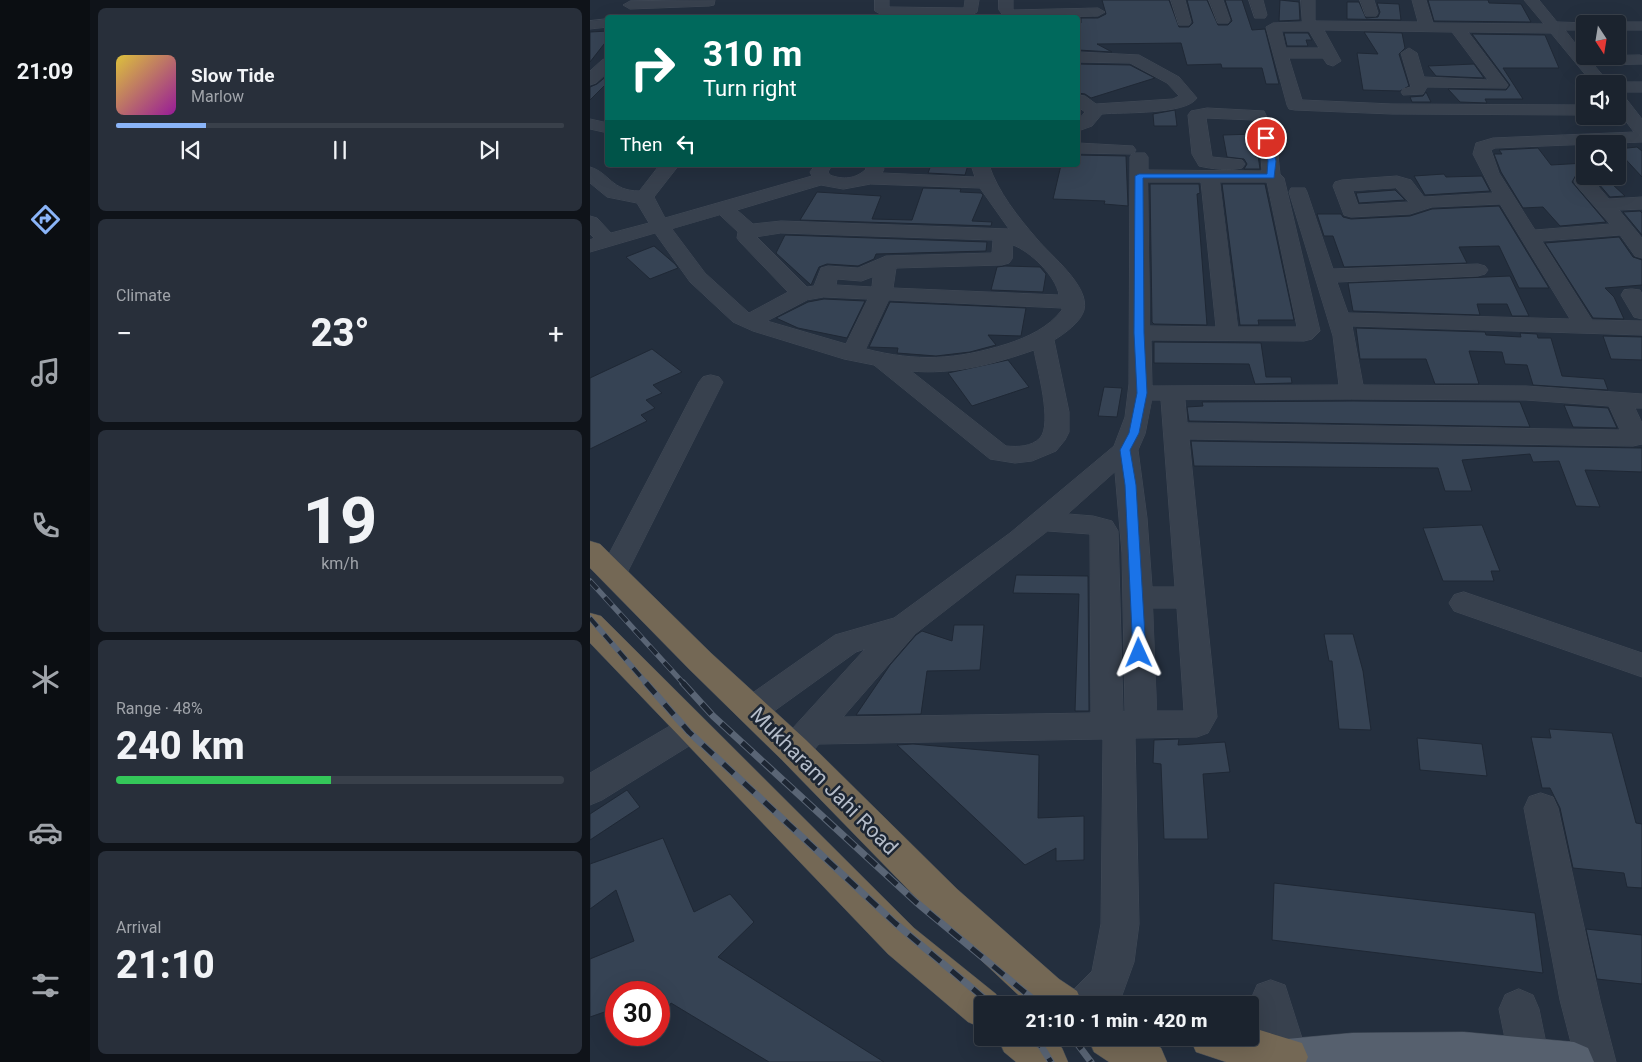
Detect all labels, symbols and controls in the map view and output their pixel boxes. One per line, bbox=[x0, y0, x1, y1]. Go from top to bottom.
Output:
north arrow bbox=[1576, 15, 1626, 65]
map controls bbox=[1576, 15, 1626, 185]
text: 310 m bbox=[703, 34, 802, 75]
icon: right bbox=[620, 35, 685, 100]
text: 21:09 bbox=[17, 59, 73, 84]
text: Slow Tide bbox=[191, 64, 274, 87]
button: sound bbox=[1576, 75, 1626, 125]
text: Turn right bbox=[703, 76, 797, 101]
text: Marlow bbox=[191, 87, 244, 106]
pin bbox=[1245, 117, 1287, 159]
icon: arrive bbox=[1252, 124, 1280, 152]
icon: left bbox=[672, 130, 700, 158]
text: Then bbox=[620, 133, 662, 156]
button: search bbox=[1576, 135, 1626, 185]
icon: previous bbox=[177, 136, 205, 164]
icon: pause bbox=[326, 136, 354, 164]
icon: next bbox=[475, 136, 503, 164]
icon: directions bbox=[28, 202, 63, 237]
text: Climate bbox=[116, 286, 171, 305]
text: 23° bbox=[311, 311, 369, 355]
text: − bbox=[116, 317, 132, 350]
text: + bbox=[548, 317, 564, 350]
icon: music bbox=[28, 355, 63, 390]
text: 19 bbox=[303, 483, 377, 559]
icon: phone bbox=[28, 508, 63, 543]
text: km/h bbox=[321, 554, 359, 573]
position arrow bbox=[1112, 626, 1164, 678]
icon: climate bbox=[28, 662, 63, 697]
text: Range · 48% bbox=[116, 699, 203, 718]
street label: Mukharam Jahi Road bbox=[745, 702, 903, 860]
text: 240 km bbox=[116, 724, 245, 768]
icon: car bbox=[28, 815, 63, 850]
text: Arrival bbox=[116, 918, 161, 937]
text: 21:10 bbox=[116, 943, 215, 987]
icon: filters bbox=[28, 968, 63, 1003]
speed limit sign: 30 bbox=[605, 981, 670, 1046]
text: 21:10 · 1 min · 420 m bbox=[1025, 1009, 1208, 1032]

